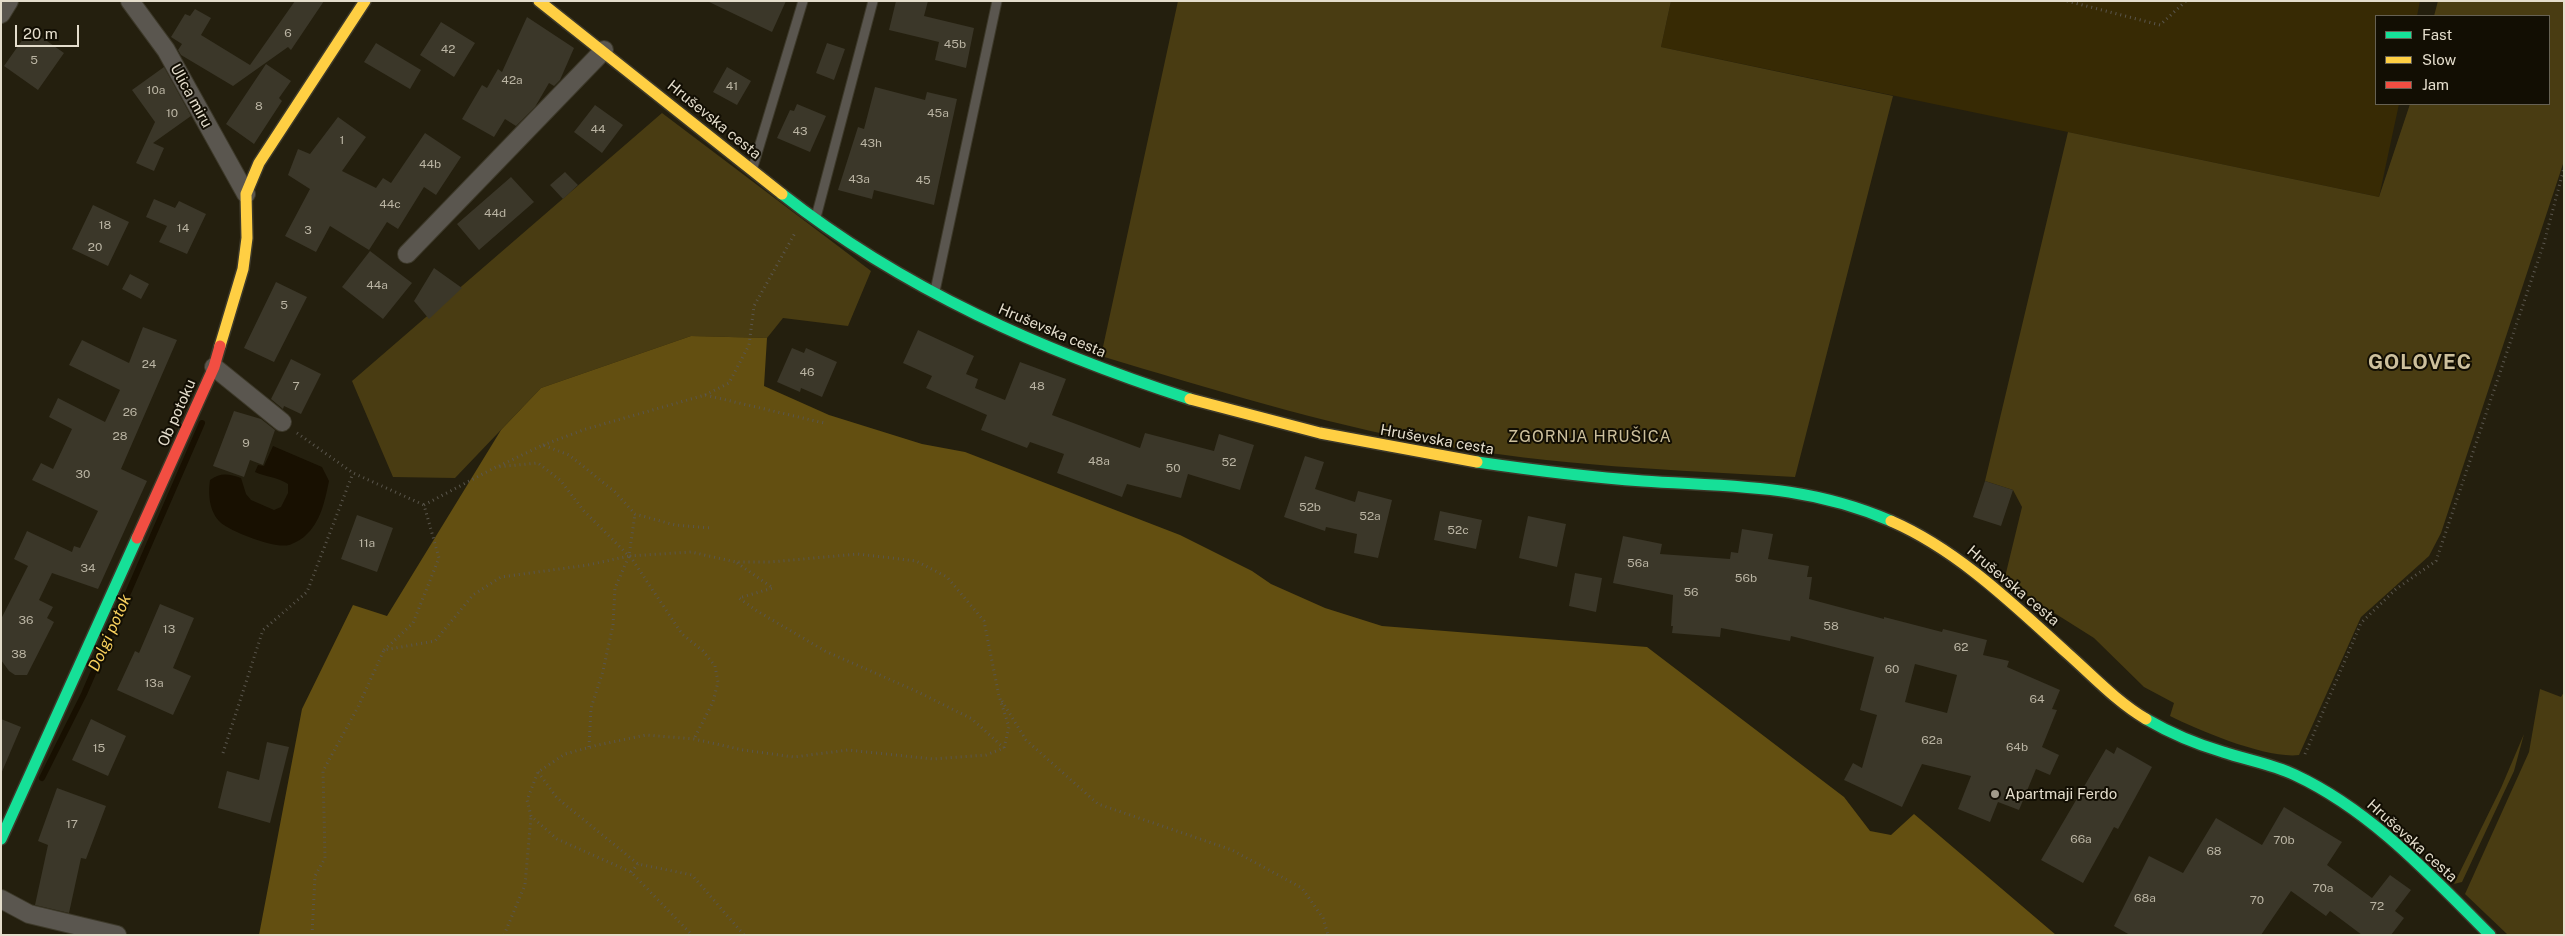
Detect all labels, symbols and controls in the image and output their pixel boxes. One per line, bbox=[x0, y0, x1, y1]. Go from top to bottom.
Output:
scale bar bbox=[18, 15, 81, 47]
legend bbox=[2375, 15, 2550, 105]
text: 20 m bbox=[23, 25, 58, 42]
house number: 6 bbox=[284, 26, 292, 40]
text: Fast bbox=[2422, 26, 2452, 43]
house number: 45b bbox=[944, 37, 966, 51]
house number: 42 bbox=[441, 42, 455, 56]
text: Slow bbox=[2422, 51, 2456, 68]
house number: 5 bbox=[30, 53, 38, 67]
street label: Ulica miru bbox=[166, 61, 216, 131]
house number: 42a bbox=[501, 73, 523, 87]
text: Jam bbox=[2422, 76, 2449, 93]
street label: Hruševska cesta bbox=[664, 77, 764, 163]
house number: 41 bbox=[726, 79, 738, 93]
house number: 10a bbox=[147, 83, 165, 97]
house number: 8 bbox=[255, 99, 263, 113]
house number: 10 bbox=[166, 106, 178, 120]
house number: 45a bbox=[927, 106, 949, 120]
house number: 44 bbox=[590, 122, 606, 136]
house number: 43 bbox=[792, 124, 808, 138]
house number: 1 bbox=[340, 133, 344, 147]
house number: 43h bbox=[860, 136, 882, 150]
house number: 44b bbox=[419, 157, 441, 171]
house number: 43a bbox=[848, 172, 870, 186]
house number: 45 bbox=[915, 173, 931, 187]
house number: 44c bbox=[379, 197, 401, 211]
house number: 44d bbox=[484, 206, 506, 220]
house number: 18 bbox=[99, 218, 111, 232]
house number: 14 bbox=[177, 221, 189, 235]
house number: 3 bbox=[304, 223, 312, 237]
house number: 20 bbox=[88, 240, 102, 254]
house number: 44a bbox=[366, 278, 388, 292]
house number: 5 bbox=[280, 298, 288, 312]
street label: Hruševska cesta bbox=[995, 300, 1109, 362]
district label: GOLOVEC bbox=[2367, 351, 2473, 375]
house number: 24 bbox=[142, 357, 156, 371]
house number: 46 bbox=[799, 365, 815, 379]
street label: Ob potoku bbox=[154, 377, 200, 449]
house number: 7 bbox=[292, 379, 300, 393]
house number: 48 bbox=[1029, 379, 1045, 393]
house number: 26 bbox=[123, 405, 137, 419]
street label: Hruševska cesta bbox=[1379, 421, 1495, 459]
district label: ZGORNJA HRUŠICA bbox=[1506, 427, 1674, 447]
house number: 28 bbox=[113, 429, 127, 443]
house number: 9 bbox=[242, 436, 250, 450]
house number: 48a bbox=[1088, 454, 1110, 468]
house number: 52 bbox=[1222, 455, 1236, 469]
house number: 50 bbox=[1165, 461, 1181, 475]
house number: 30 bbox=[76, 467, 90, 481]
house number: 52b bbox=[1299, 500, 1321, 514]
house number: 52a bbox=[1359, 509, 1381, 523]
house number: 52c bbox=[1447, 523, 1469, 537]
house number: 11a bbox=[359, 536, 375, 550]
street label: Hruševska cesta bbox=[1963, 542, 2063, 630]
house number: 56a bbox=[1627, 556, 1649, 570]
house number: 34 bbox=[80, 561, 96, 575]
house number: 56b bbox=[1735, 571, 1757, 585]
house number: 56 bbox=[1683, 585, 1699, 599]
water label: Dolgi potok bbox=[84, 591, 136, 675]
house number: 36 bbox=[19, 613, 33, 627]
house number: 58 bbox=[1823, 619, 1839, 633]
house number: 13 bbox=[163, 622, 175, 636]
house number: 62 bbox=[1954, 640, 1968, 654]
house number: 38 bbox=[11, 647, 27, 661]
house number: 60 bbox=[1885, 662, 1899, 676]
house number: 13a bbox=[144, 676, 164, 690]
house number: 64 bbox=[2030, 692, 2044, 706]
house number: 62a bbox=[1921, 733, 1943, 747]
house number: 64b bbox=[2006, 740, 2028, 754]
house number: 15 bbox=[93, 741, 105, 755]
place label: Apartmaji Ferdo bbox=[2005, 785, 2117, 803]
marker: Apartmaji Ferdo bbox=[1989, 788, 2001, 800]
street label: Hruševska cesta bbox=[2363, 796, 2461, 886]
house number: 17 bbox=[66, 817, 78, 831]
house number: 66a bbox=[2070, 832, 2092, 846]
house number: 70b bbox=[2273, 833, 2295, 847]
house number: 68 bbox=[2206, 844, 2222, 858]
house number: 70a bbox=[2313, 881, 2333, 895]
house number: 68a bbox=[2134, 891, 2156, 905]
house number: 70 bbox=[2250, 893, 2264, 907]
house number: 72 bbox=[2370, 899, 2384, 913]

